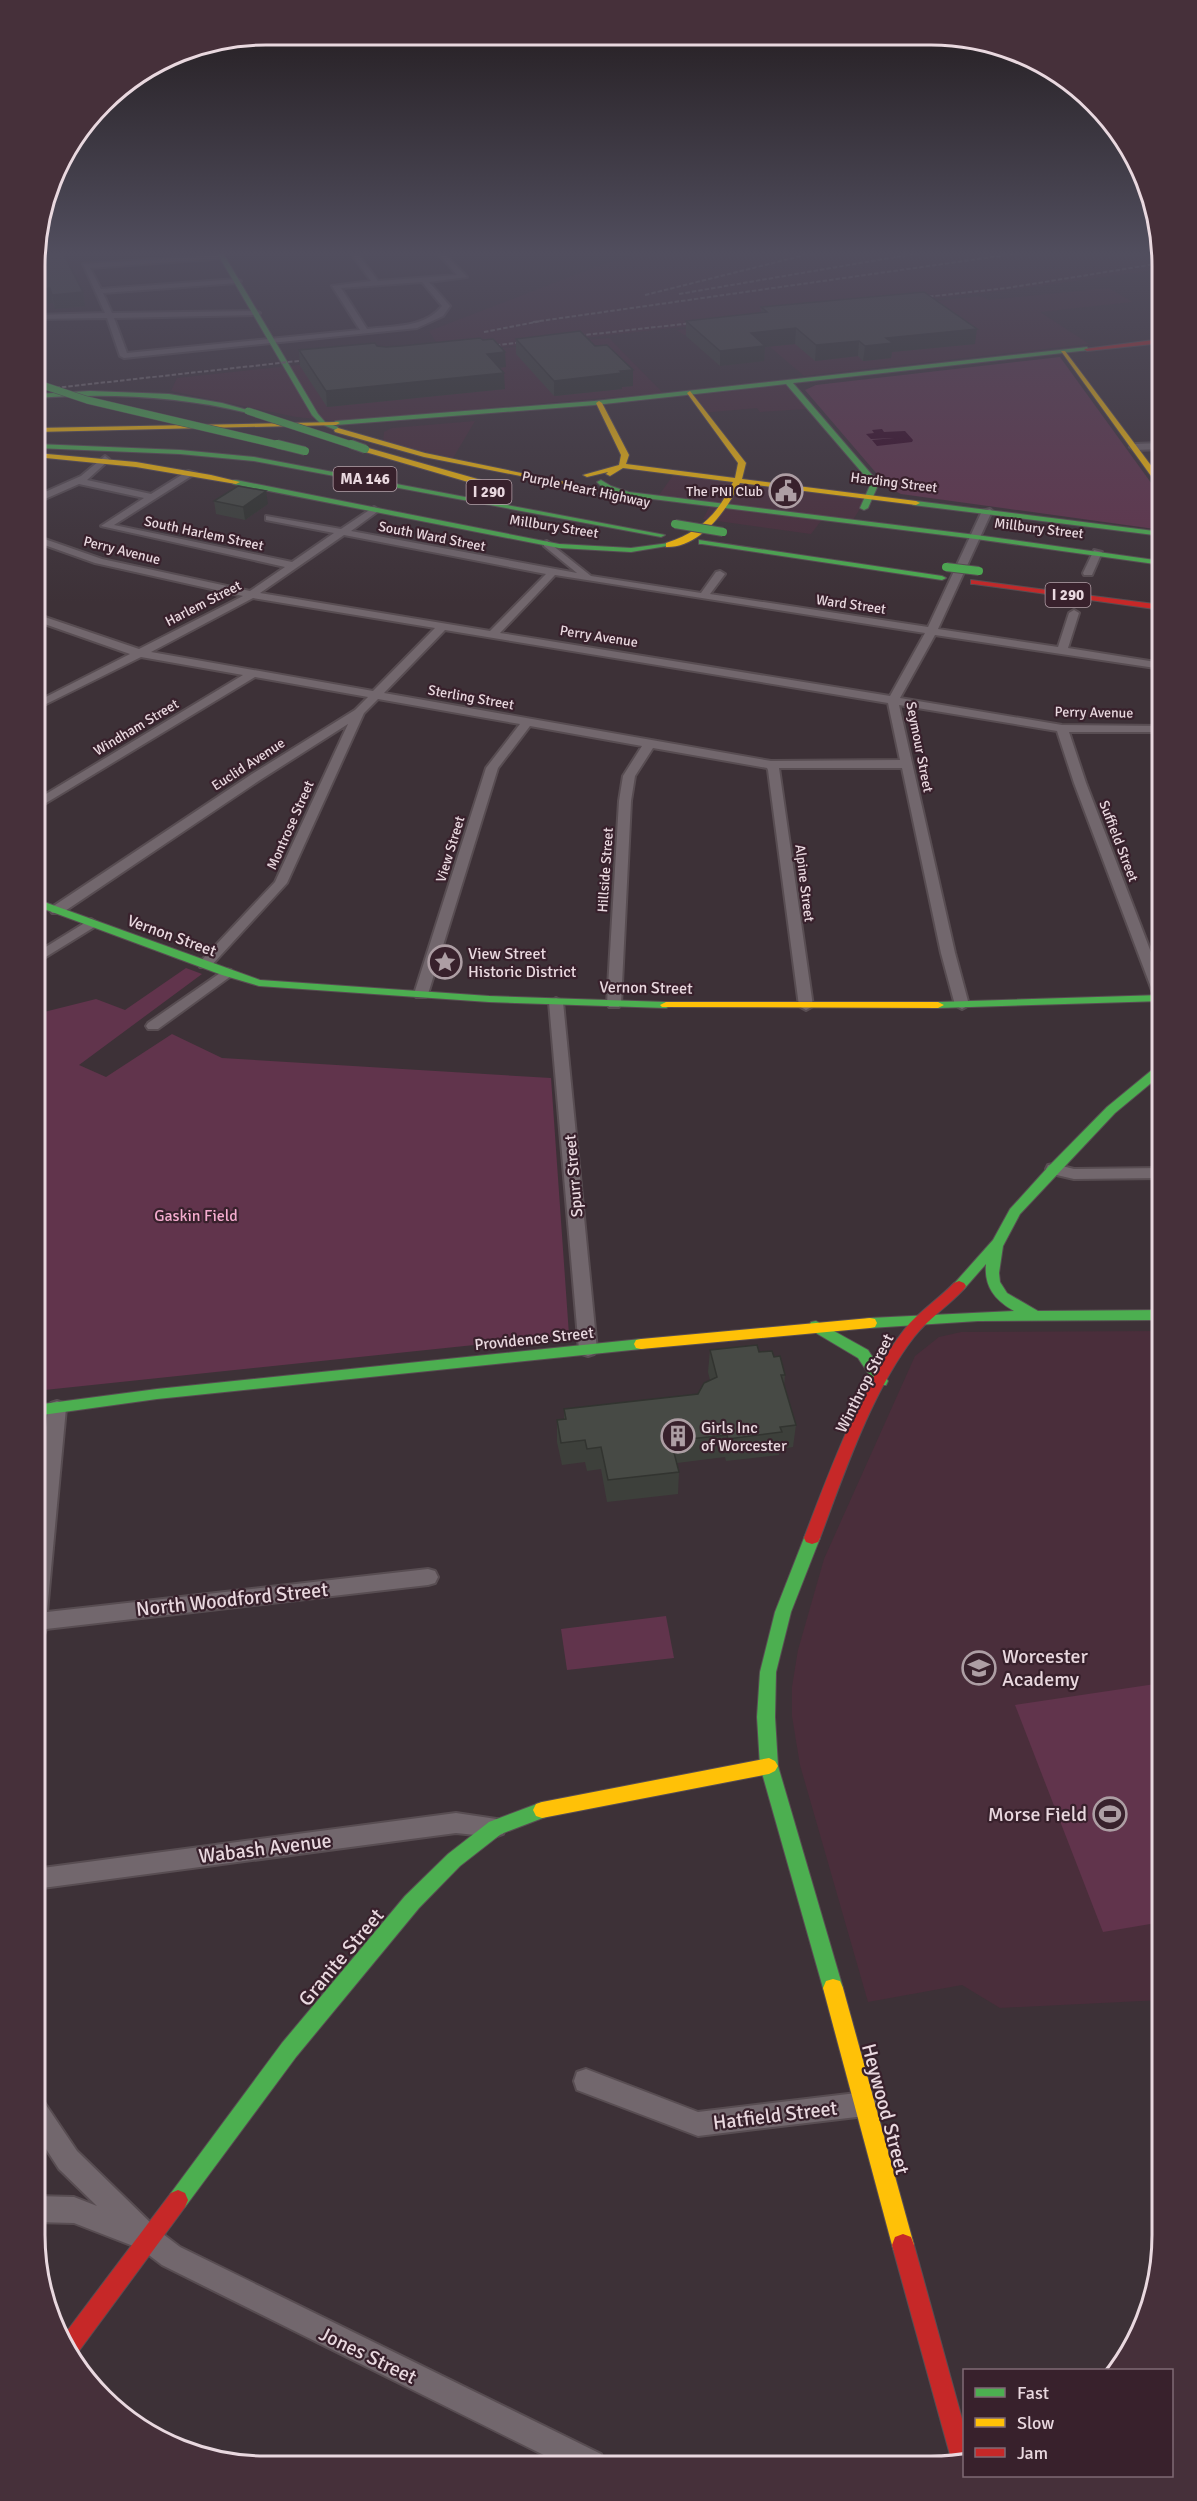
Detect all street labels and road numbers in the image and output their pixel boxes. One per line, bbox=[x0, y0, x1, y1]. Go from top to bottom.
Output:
road number: MA 146 bbox=[334, 467, 397, 491]
street label: Purple Heart Highway bbox=[520, 468, 652, 511]
street label: Harding Street bbox=[850, 469, 938, 496]
road number: I 290 bbox=[466, 480, 512, 504]
street label: Millbury Street bbox=[508, 511, 600, 542]
street label: South Harlem Street bbox=[143, 513, 265, 554]
street label: Millbury Street bbox=[993, 515, 1085, 542]
street label: South Ward Street bbox=[377, 518, 487, 555]
street label: Perry Avenue bbox=[82, 533, 162, 568]
street label: Harlem Street bbox=[162, 577, 244, 630]
road number: I 290 bbox=[1046, 583, 1090, 607]
street label: Ward Street bbox=[815, 591, 887, 618]
street label: Perry Avenue bbox=[559, 622, 639, 651]
street label: Sterling Street bbox=[427, 682, 515, 713]
street label: Windham Street bbox=[91, 695, 182, 759]
street label: Seymour Street bbox=[902, 700, 937, 794]
street label: Perry Avenue bbox=[1055, 703, 1133, 722]
street label: Euclid Avenue bbox=[208, 734, 288, 794]
street label: Montrose Street bbox=[263, 778, 318, 873]
street label: Suffield Street bbox=[1095, 798, 1142, 884]
street label: View Street bbox=[432, 814, 469, 884]
street label: Hillside Street bbox=[594, 827, 617, 913]
street label: Alpine Street bbox=[791, 843, 818, 923]
street label: Vernon Street bbox=[124, 911, 219, 961]
street label: Vernon Street bbox=[599, 977, 693, 999]
street label: Spurr Street bbox=[560, 1133, 588, 1218]
street label: Providence Street bbox=[473, 1323, 595, 1355]
street label: Winthrop Street bbox=[831, 1330, 899, 1436]
street label: North Woodford Street bbox=[135, 1577, 329, 1622]
street label: Wabash Avenue bbox=[197, 1828, 333, 1869]
street label: Granite Street bbox=[293, 1903, 389, 2011]
street label: Heywood Street bbox=[856, 2041, 915, 2177]
street label: Hatfield Street bbox=[711, 2095, 839, 2136]
street label: Jones Street bbox=[315, 2321, 421, 2390]

